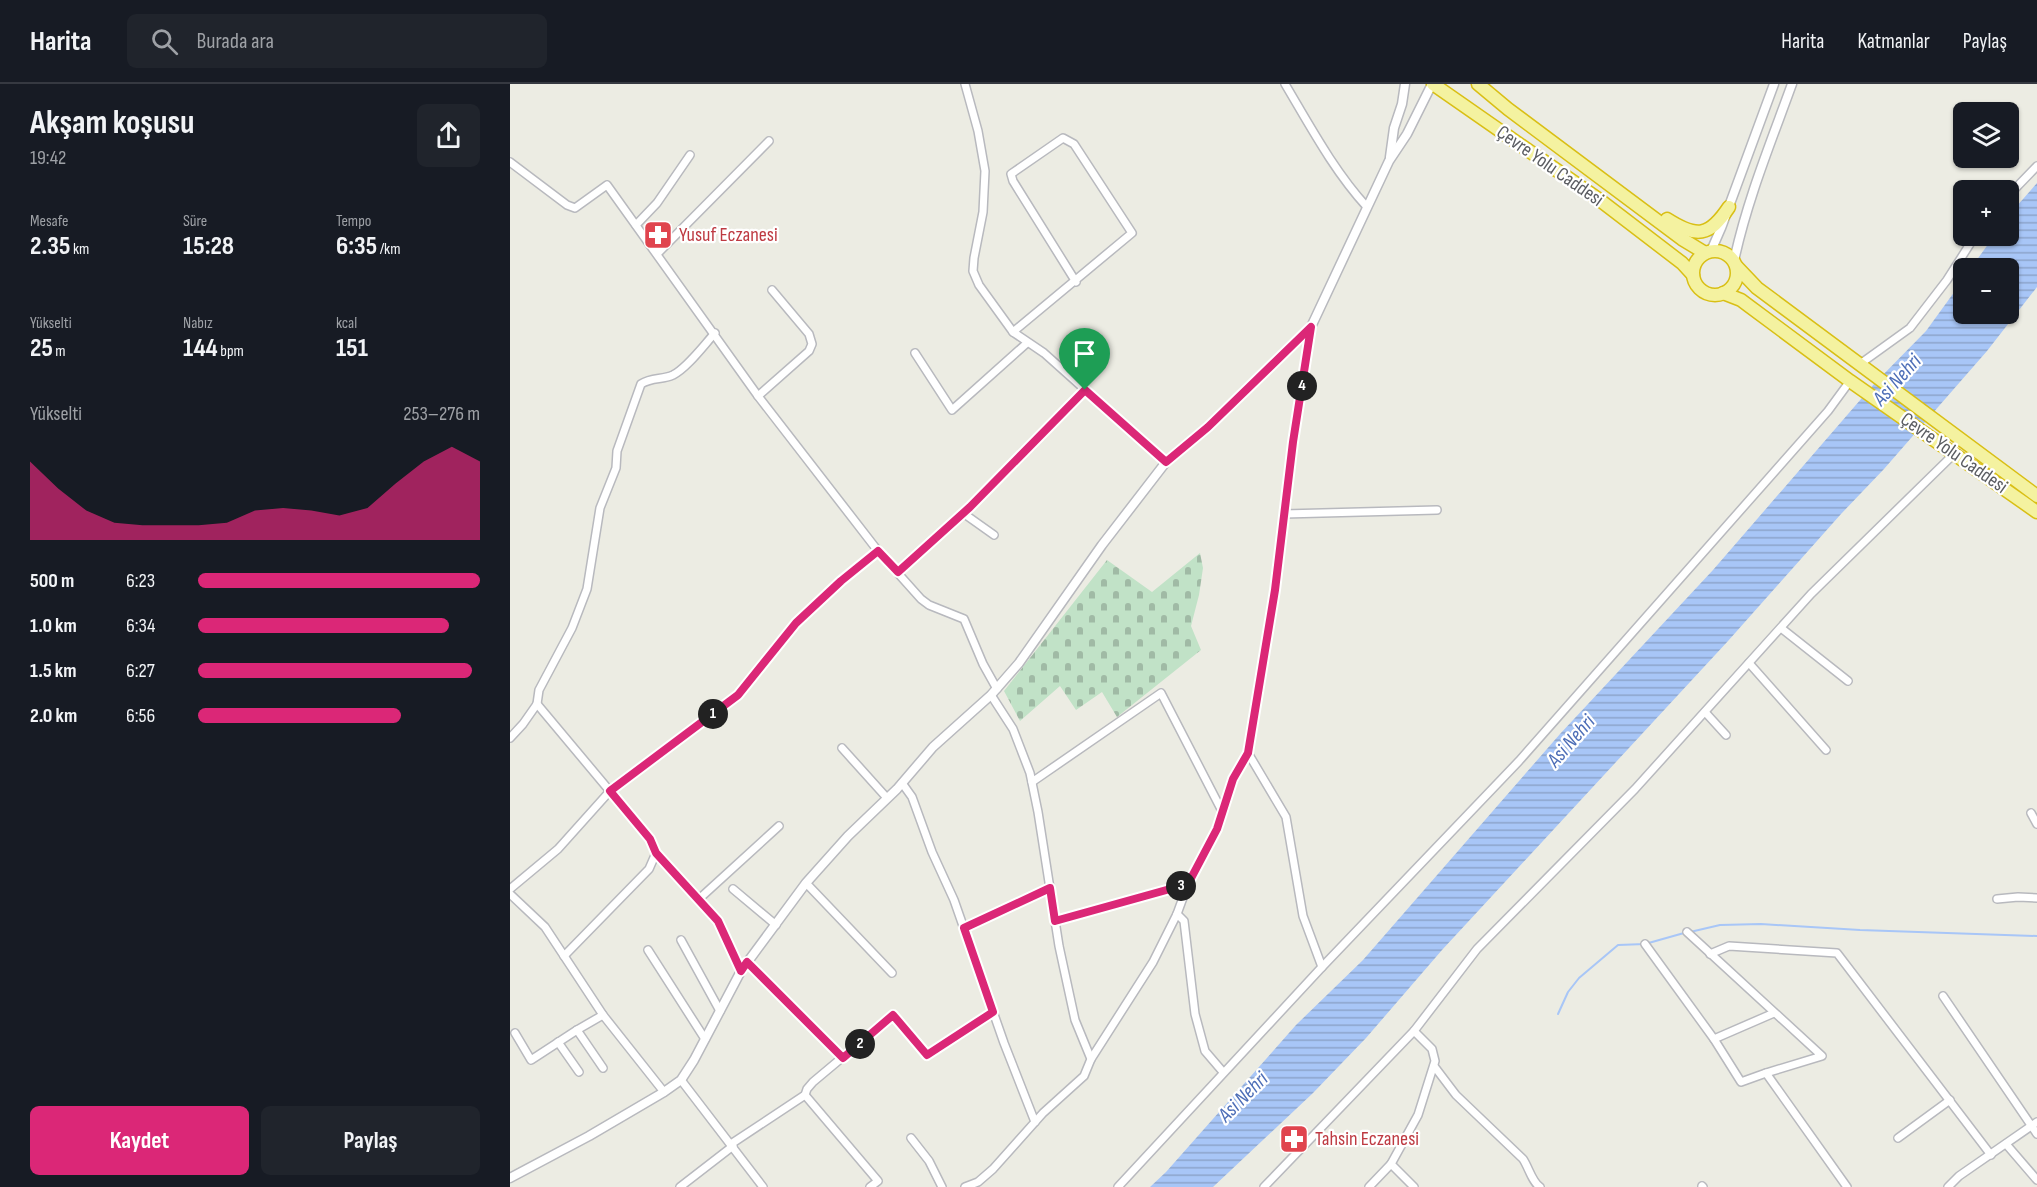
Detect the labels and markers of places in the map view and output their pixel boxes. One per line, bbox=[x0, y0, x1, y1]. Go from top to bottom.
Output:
pharmacy icon: Yusuf Eczanesi bbox=[642, 219, 674, 251]
place label: Yusuf Eczanesi bbox=[679, 223, 778, 247]
pin bbox=[1059, 328, 1110, 390]
pin: 4 bbox=[1287, 371, 1317, 401]
pin: 1 bbox=[698, 699, 728, 729]
pin: 3 bbox=[1166, 871, 1196, 901]
pin: 2 bbox=[845, 1029, 875, 1059]
pharmacy icon: Tahsin Eczanesi bbox=[1278, 1123, 1310, 1155]
place label: Tahsin Eczanesi bbox=[1315, 1127, 1419, 1151]

